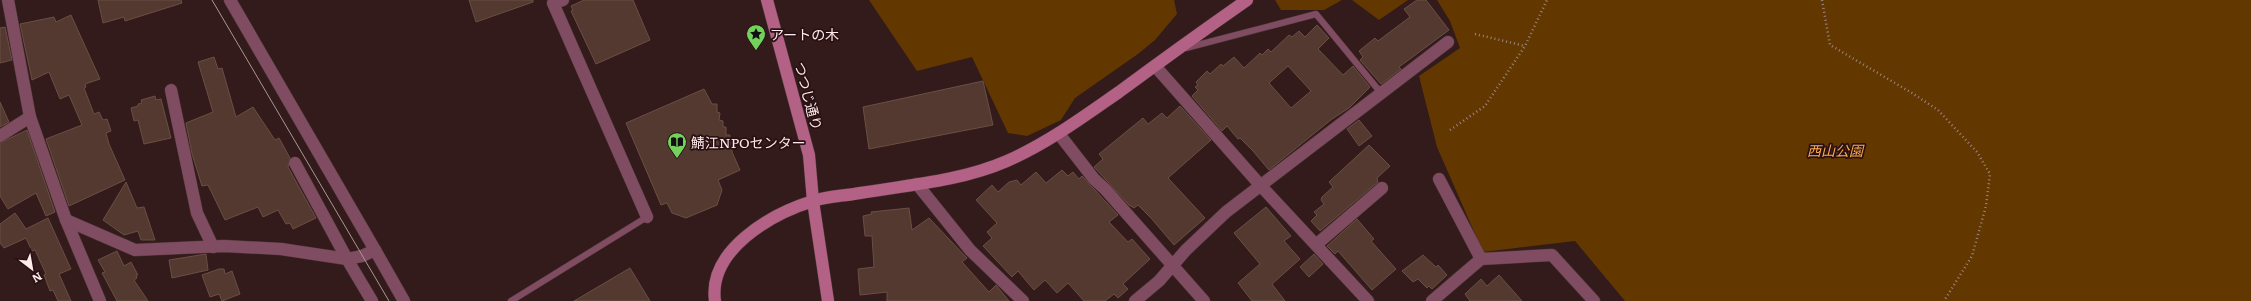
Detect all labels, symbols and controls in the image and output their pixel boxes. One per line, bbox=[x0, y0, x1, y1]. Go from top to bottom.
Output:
place icon: アートの木 bbox=[745, 23, 767, 51]
place label: アートの木 bbox=[770, 24, 839, 44]
street label: つつじ通り bbox=[790, 60, 828, 132]
library icon: 鯖江NPOセンター bbox=[666, 131, 688, 159]
place label: 鯖江NPOセンター bbox=[691, 132, 806, 152]
park label: 西山公園 bbox=[1807, 140, 1865, 160]
north arrow bbox=[12, 249, 52, 289]
text: N bbox=[30, 269, 46, 288]

